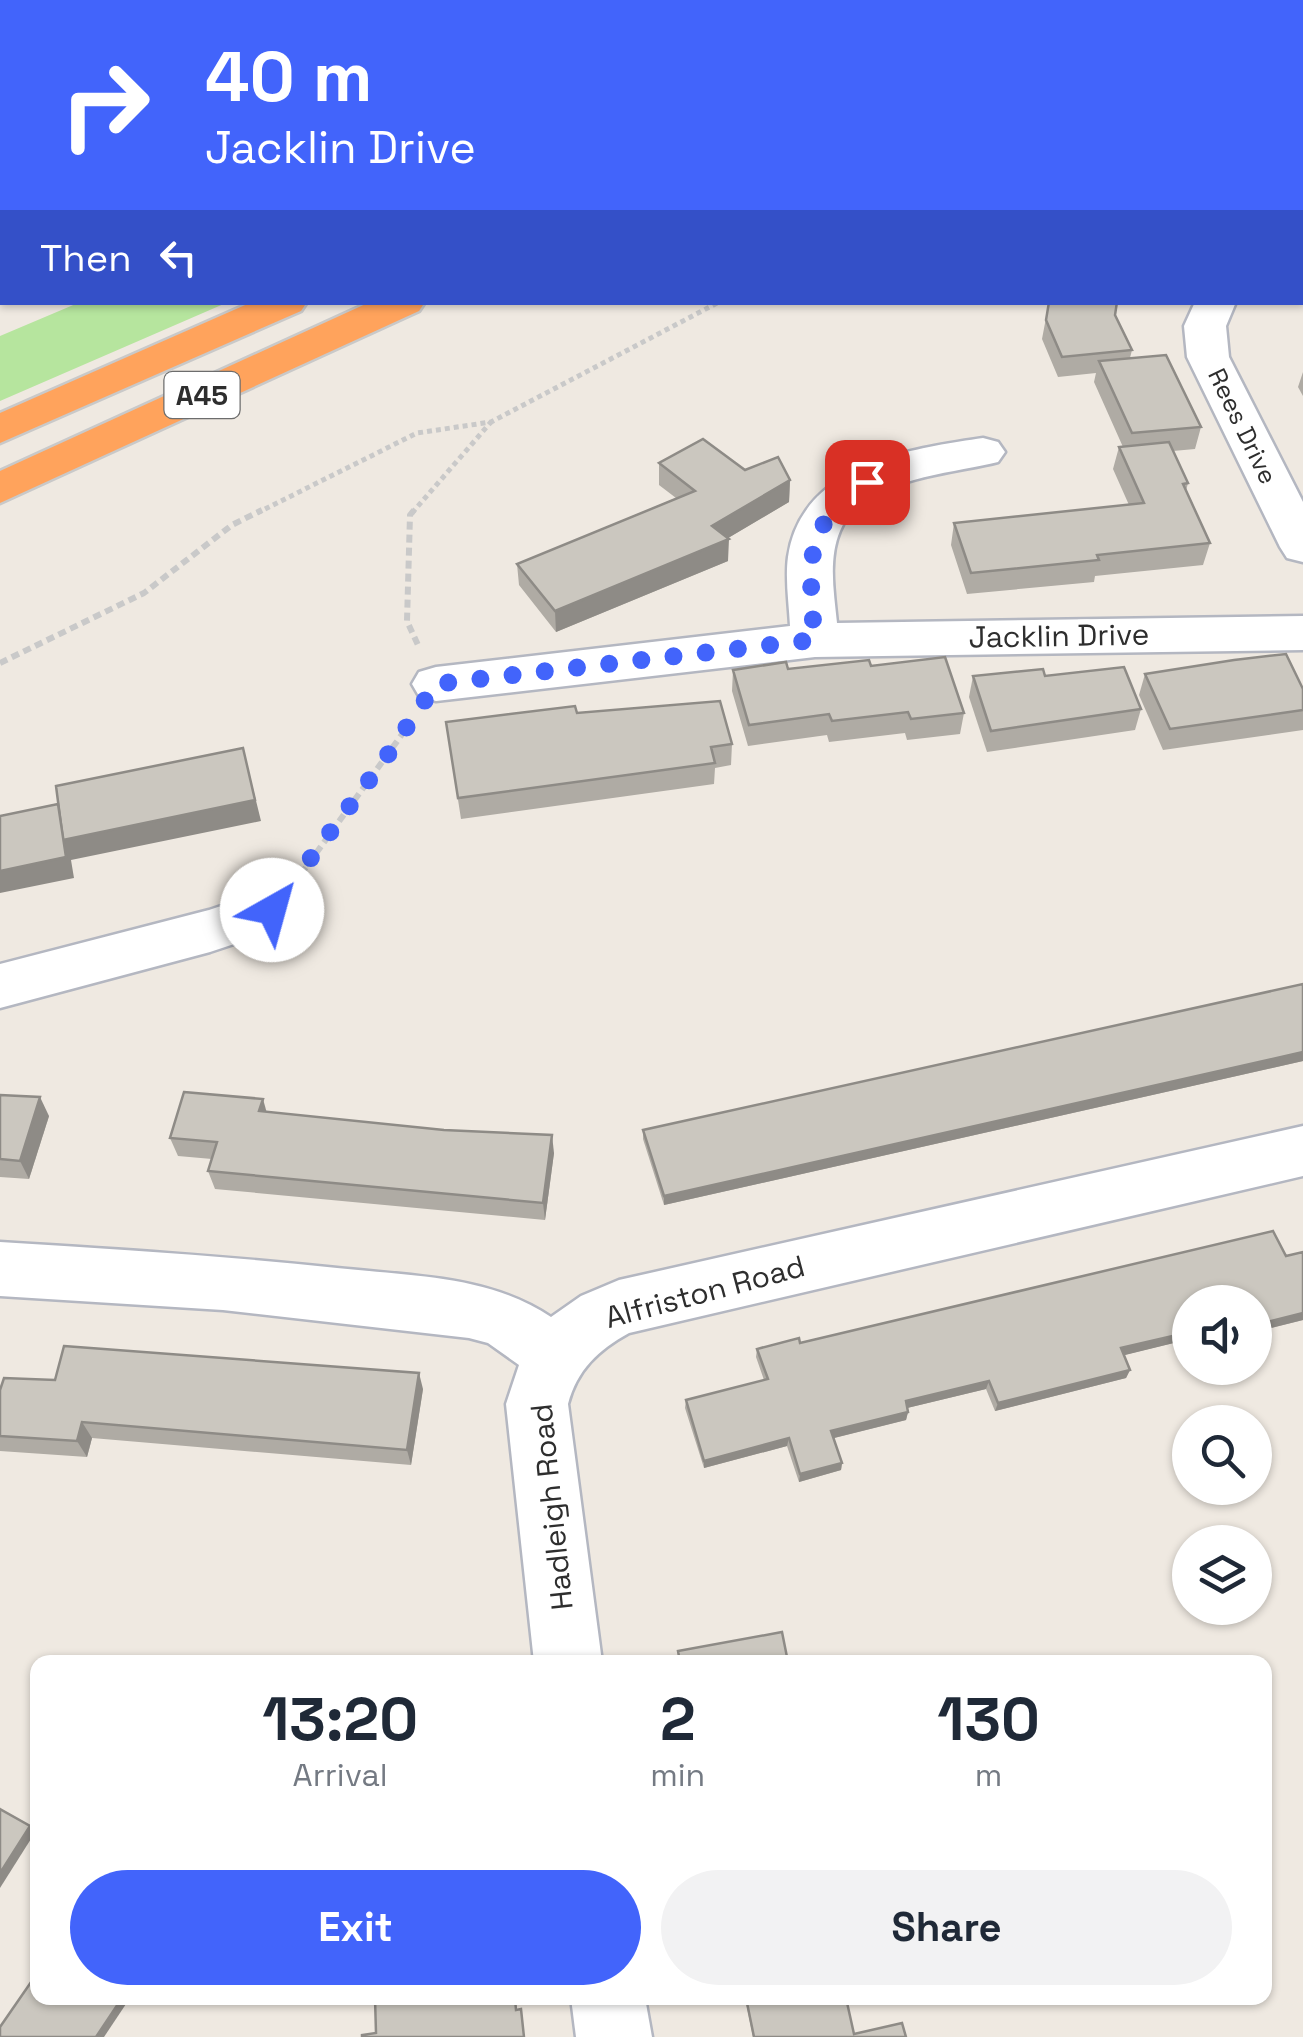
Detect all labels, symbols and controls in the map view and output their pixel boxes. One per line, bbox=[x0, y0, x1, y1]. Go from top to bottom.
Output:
text: 40 m bbox=[205, 32, 372, 121]
icon: right bbox=[40, 40, 170, 170]
text: Jacklin Drive bbox=[205, 119, 476, 176]
icon: left bbox=[151, 230, 206, 285]
text: Then bbox=[40, 234, 131, 282]
street label: Rees Drive bbox=[1201, 363, 1285, 489]
road number: A45 bbox=[164, 372, 240, 418]
pin bbox=[825, 440, 910, 525]
icon: arrive bbox=[840, 455, 895, 510]
street label: Jacklin Drive bbox=[968, 614, 1150, 657]
position arrow bbox=[220, 858, 324, 962]
street label: Alfriston Road bbox=[601, 1246, 809, 1337]
map controls bbox=[1172, 1285, 1272, 1625]
button: sound bbox=[1172, 1285, 1272, 1385]
street label: Hadleigh Road bbox=[521, 1402, 582, 1612]
button: search bbox=[1172, 1405, 1272, 1505]
button: layers bbox=[1172, 1525, 1272, 1625]
text: 13:20 bbox=[262, 1681, 418, 1758]
text: 2 bbox=[660, 1681, 696, 1758]
text: 130 bbox=[937, 1681, 1040, 1758]
text: Arrival bbox=[293, 1755, 388, 1795]
text: min bbox=[650, 1755, 705, 1795]
text: m bbox=[975, 1755, 1002, 1795]
button: Exit bbox=[70, 1870, 641, 1985]
button: Share bbox=[661, 1870, 1232, 1985]

